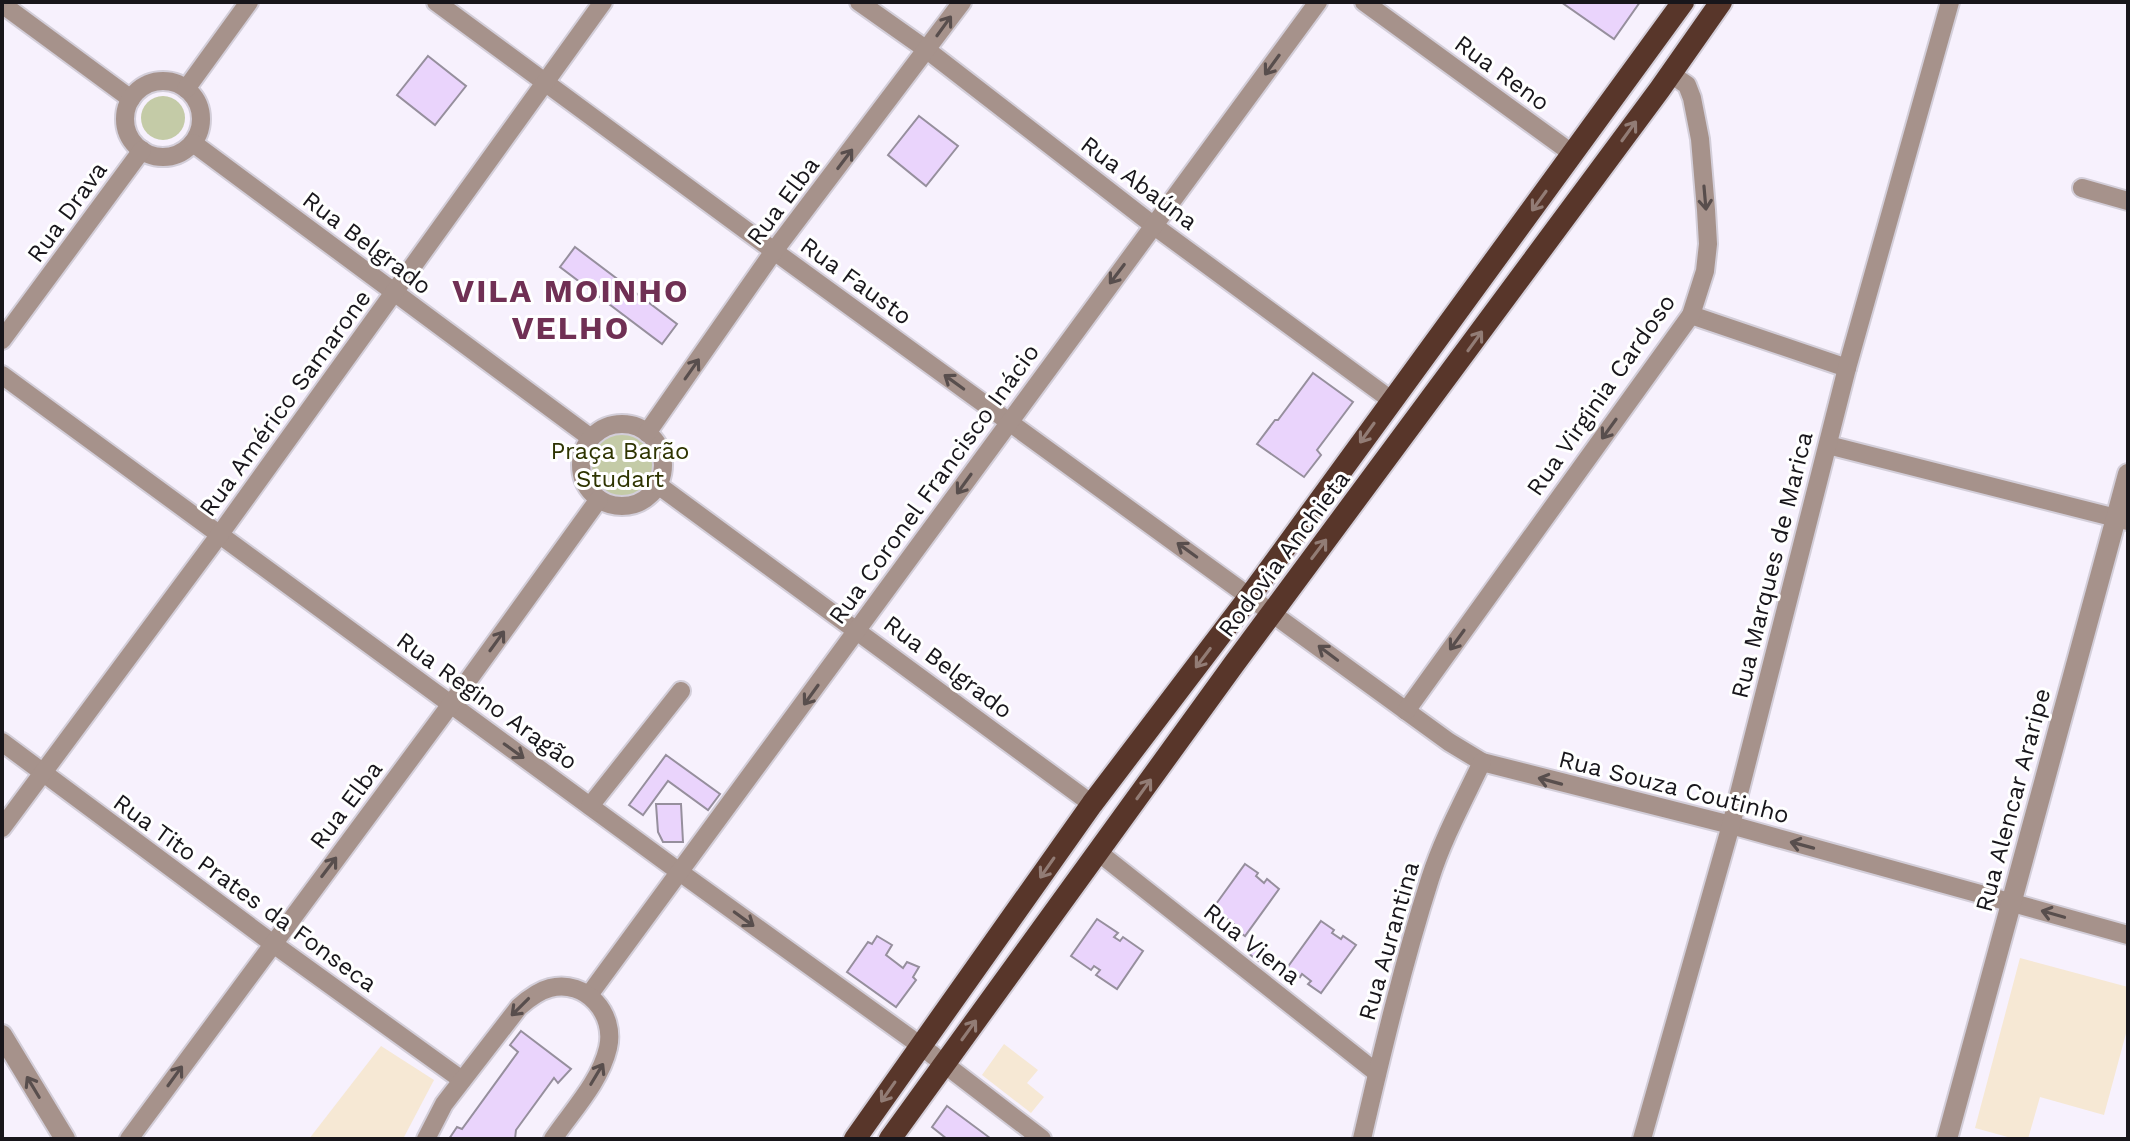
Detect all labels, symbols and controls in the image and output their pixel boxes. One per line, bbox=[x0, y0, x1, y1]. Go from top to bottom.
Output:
one-way arrow bbox=[936, 16, 952, 38]
street label: Rua Reno bbox=[1449, 29, 1555, 117]
one-way arrow bbox=[1263, 54, 1280, 75]
one-way arrow bbox=[1620, 121, 1637, 142]
street label: Rua Abaúna bbox=[1075, 130, 1203, 236]
one-way arrow bbox=[836, 149, 853, 170]
street label: Rua Elba bbox=[741, 151, 825, 251]
street label: Rua Drava bbox=[21, 156, 113, 268]
one-way arrow bbox=[1698, 184, 1713, 211]
street label: Rua Belgrado bbox=[297, 186, 437, 300]
one-way arrow bbox=[1530, 190, 1547, 212]
street label: Rua Fausto bbox=[795, 231, 917, 331]
one-way arrow bbox=[1109, 263, 1126, 284]
district label: VILA MOINHO VELHO bbox=[452, 272, 690, 347]
street label: Rua Américo Samarone bbox=[193, 284, 377, 522]
street label: Rua Virginia Cardoso bbox=[1521, 289, 1681, 501]
one-way arrow bbox=[1467, 330, 1483, 352]
street label: Rua Coronel Francisco Inácio bbox=[823, 338, 1045, 630]
one-way arrow bbox=[684, 359, 700, 381]
one-way arrow bbox=[943, 373, 965, 390]
one-way arrow bbox=[1601, 417, 1617, 439]
one-way arrow bbox=[1359, 422, 1376, 443]
street label: Rua Marques de Marica bbox=[1725, 429, 1819, 701]
park label: Praça Barão Studart bbox=[550, 437, 690, 493]
street label: Rodovia Anchieta bbox=[1212, 465, 1356, 643]
one-way arrow bbox=[955, 472, 972, 494]
one-way arrow bbox=[1311, 539, 1328, 560]
one-way arrow bbox=[1177, 542, 1198, 559]
street label: Rua Belgrado bbox=[878, 610, 1018, 724]
street label: Rua Regino Aragão bbox=[391, 626, 583, 776]
one-way arrow bbox=[1449, 628, 1465, 650]
one-way arrow bbox=[488, 631, 505, 652]
one-way arrow bbox=[1318, 644, 1339, 661]
one-way arrow bbox=[1194, 647, 1211, 668]
one-way arrow bbox=[803, 683, 820, 705]
street label: Rua Alencar Araripe bbox=[1970, 685, 2056, 915]
one-way arrow bbox=[503, 742, 525, 759]
street label: Rua Souza Coutinho bbox=[1556, 745, 1792, 829]
street label: Rua Elba bbox=[304, 755, 388, 855]
one-way arrow bbox=[1538, 772, 1564, 787]
one-way arrow bbox=[1136, 778, 1152, 800]
street label: Rua Tito Prates da Fonseca bbox=[108, 788, 382, 998]
one-way arrow bbox=[1790, 836, 1816, 851]
one-way arrow bbox=[321, 857, 338, 878]
one-way arrow bbox=[1039, 857, 1056, 878]
street label: Rua Aurantina bbox=[1353, 858, 1425, 1024]
street label: Rua Viena bbox=[1198, 898, 1306, 990]
one-way arrow bbox=[2040, 906, 2066, 921]
one-way arrow bbox=[733, 910, 754, 927]
one-way arrow bbox=[510, 998, 530, 1017]
one-way arrow bbox=[961, 1020, 977, 1042]
one-way arrow bbox=[589, 1063, 605, 1086]
one-way arrow bbox=[166, 1066, 183, 1087]
one-way arrow bbox=[25, 1076, 41, 1099]
one-way arrow bbox=[880, 1081, 896, 1103]

